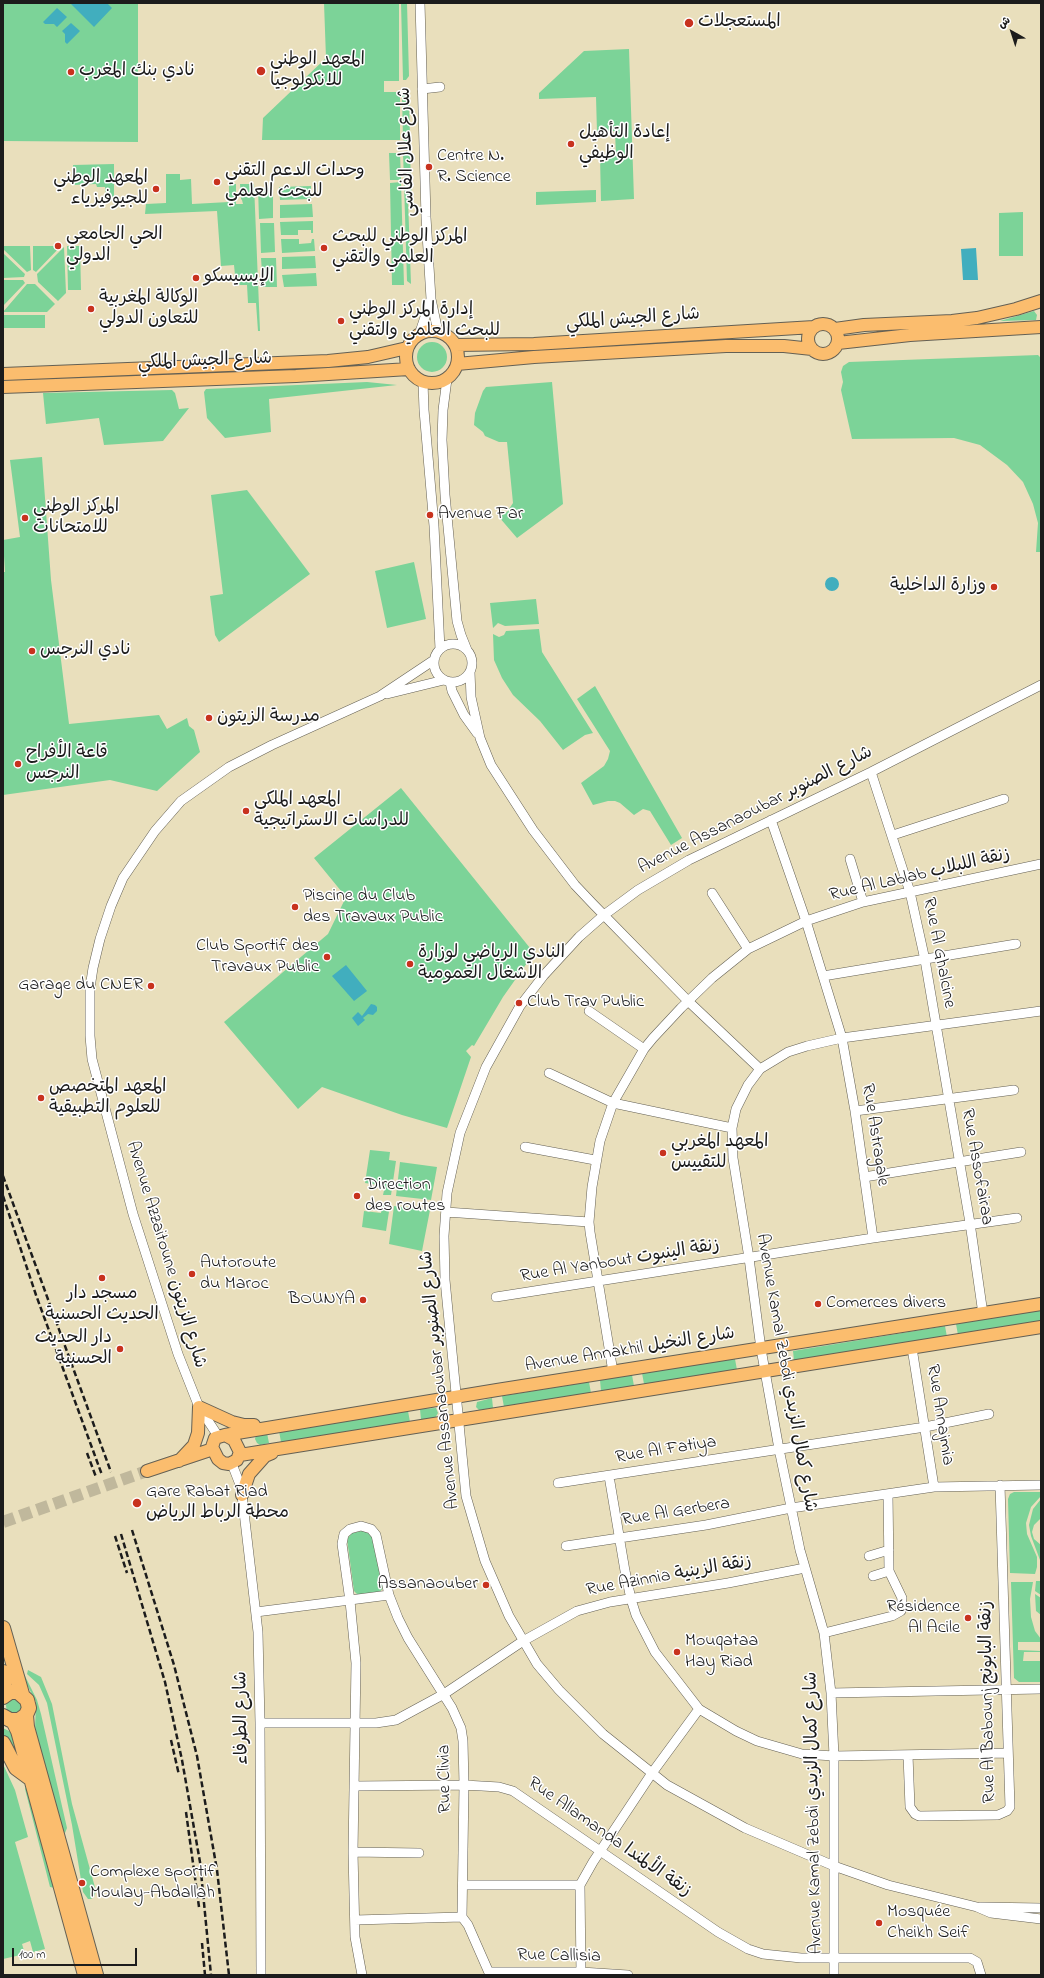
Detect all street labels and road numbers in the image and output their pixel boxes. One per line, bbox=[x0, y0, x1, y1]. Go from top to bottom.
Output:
street label: شارع علال الفاسي bbox=[395, 87, 421, 217]
street label: شارع الجيش الملكي bbox=[565, 305, 701, 335]
street label: شارع الجيش الملكي bbox=[137, 349, 273, 375]
street label: Avenue Assanaoubar شارع الصنوبر bbox=[635, 742, 877, 880]
street label: Rue Al Lablab زنقة اللبلاب bbox=[827, 845, 1013, 907]
street label: Rue Al Ghalcine bbox=[917, 896, 959, 1010]
street label: Rue Astragale bbox=[855, 1082, 893, 1188]
street label: Rue Assofairaa bbox=[955, 1107, 997, 1227]
street label: Avenue Azzaitoune شارع الزيتون bbox=[120, 1139, 210, 1371]
street label: Avenue Kamal Zebdi شارع كمال الزبدي bbox=[750, 1232, 820, 1514]
street label: Rue Al Yanbout زنقة الينبوت bbox=[519, 1236, 721, 1288]
street label: Avenue Assanaoubar شارع الصنوبر bbox=[417, 1250, 465, 1510]
street label: Avenue Annakhil شارع النخيل bbox=[524, 1324, 736, 1378]
street label: Rue Annajmia bbox=[920, 1363, 958, 1467]
street label: Rue Al Fatiya bbox=[614, 1432, 718, 1470]
street label: Rue Al Gerbera bbox=[620, 1494, 732, 1532]
street label: Rue Azinnia زنقة الزينية bbox=[585, 1552, 753, 1602]
street label: Rue Al Babounj زنقة البابونج bbox=[976, 1600, 1002, 1804]
street label: شارع الطرفاء bbox=[231, 1671, 255, 1765]
street label: Avenue Kamal Zebdi شارع كمال الزبدي bbox=[802, 1672, 828, 1954]
street label: Rue Clivia bbox=[435, 1744, 457, 1814]
street label: Rue Allamanda زنقة الألمندا bbox=[523, 1773, 695, 1903]
street label: Rue Callisia bbox=[517, 1945, 601, 1969]

